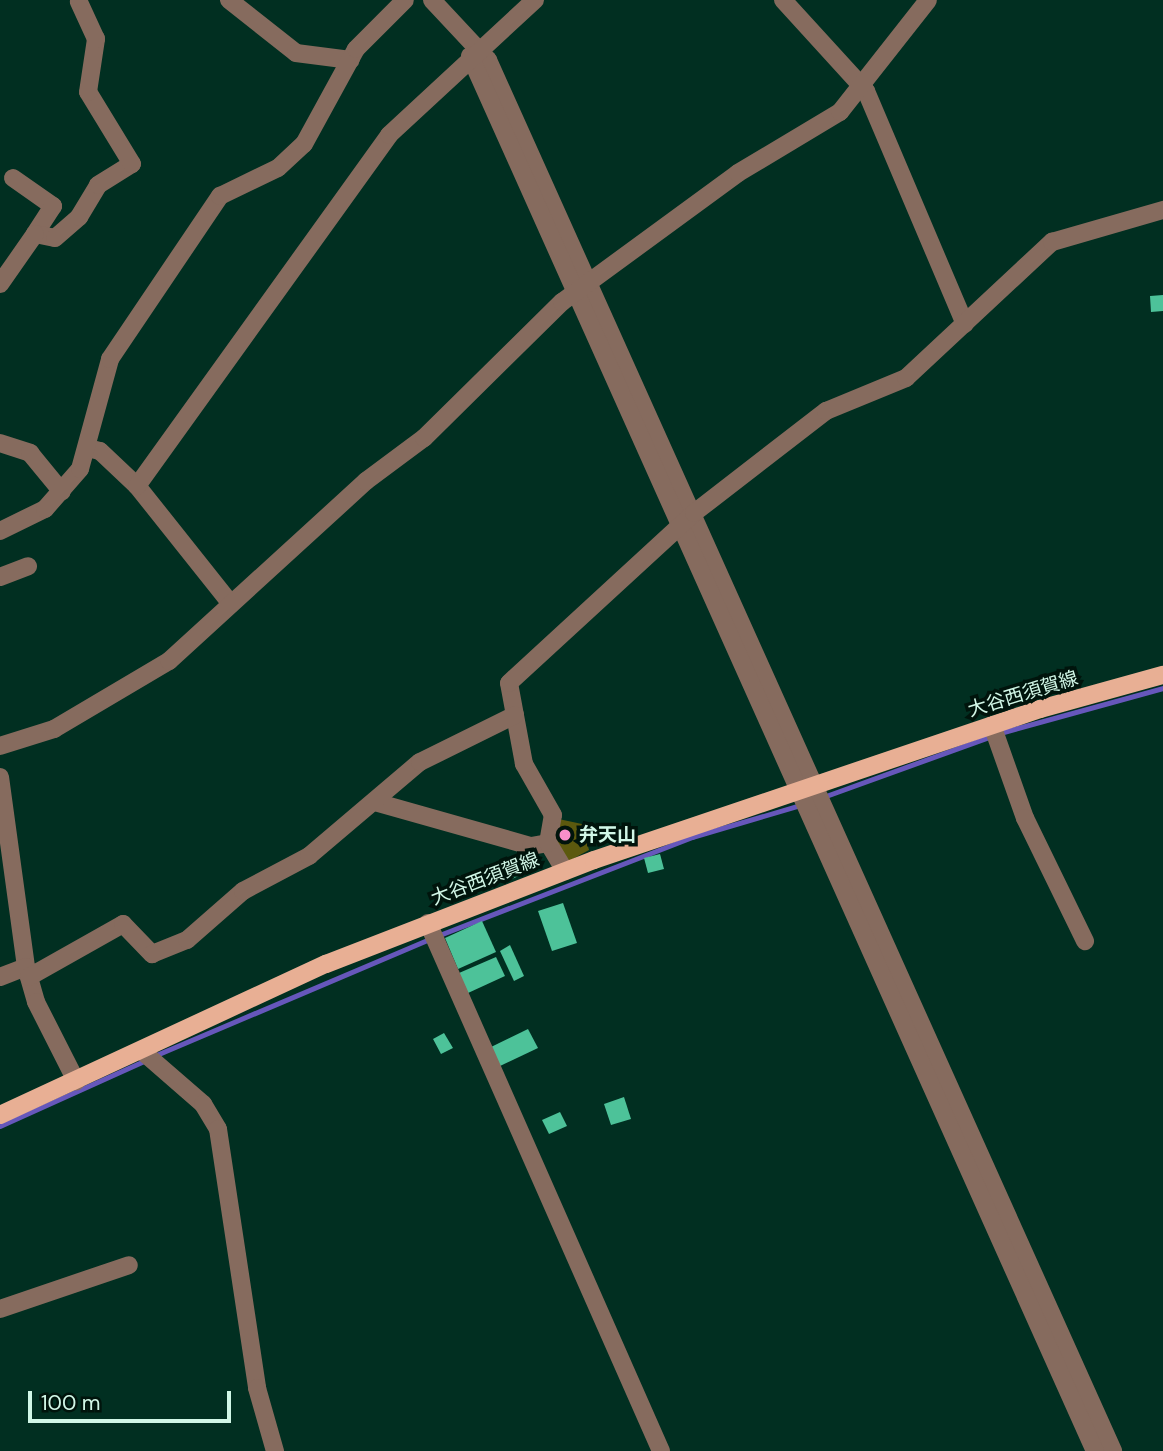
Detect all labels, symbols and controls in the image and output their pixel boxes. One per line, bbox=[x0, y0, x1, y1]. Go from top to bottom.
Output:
street label: 大谷西須賀線 bbox=[965, 666, 1081, 722]
place label: 弁天山 bbox=[579, 824, 636, 846]
marker: 弁天山 bbox=[557, 827, 573, 843]
street label: 大谷西須賀線 bbox=[428, 848, 542, 910]
scale bar bbox=[32, 1378, 234, 1422]
text: 100 m bbox=[41, 1389, 101, 1417]

